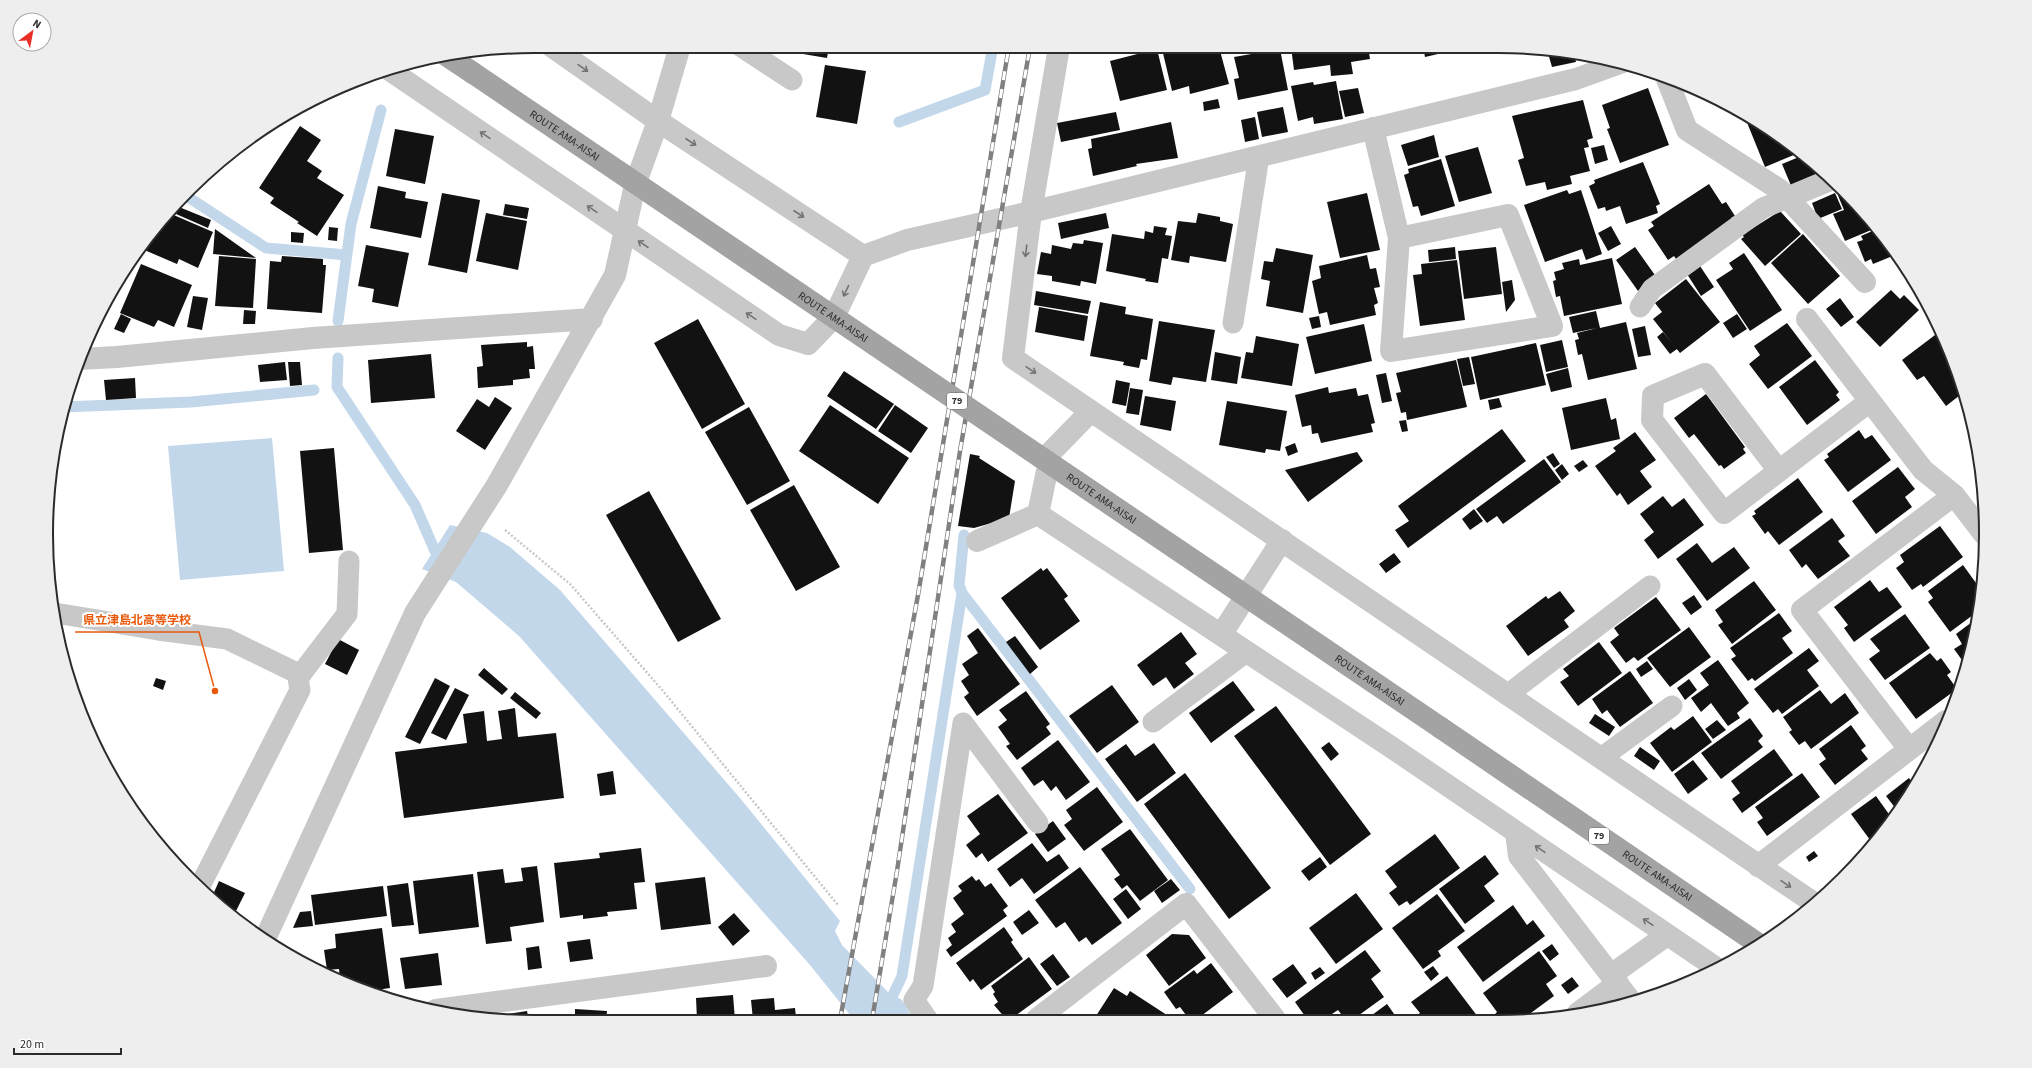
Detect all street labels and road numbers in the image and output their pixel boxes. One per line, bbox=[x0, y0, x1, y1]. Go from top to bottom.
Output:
street label: ROUTE AMA-AISAI bbox=[527, 106, 603, 164]
street label: ROUTE AMA-AISAI bbox=[795, 288, 871, 346]
road number: 79 bbox=[947, 393, 967, 409]
street label: ROUTE AMA-AISAI bbox=[1064, 469, 1140, 527]
street label: ROUTE AMA-AISAI bbox=[1332, 651, 1408, 709]
road number: 79 bbox=[1589, 828, 1609, 844]
street label: ROUTE AMA-AISAI bbox=[1620, 846, 1696, 905]

